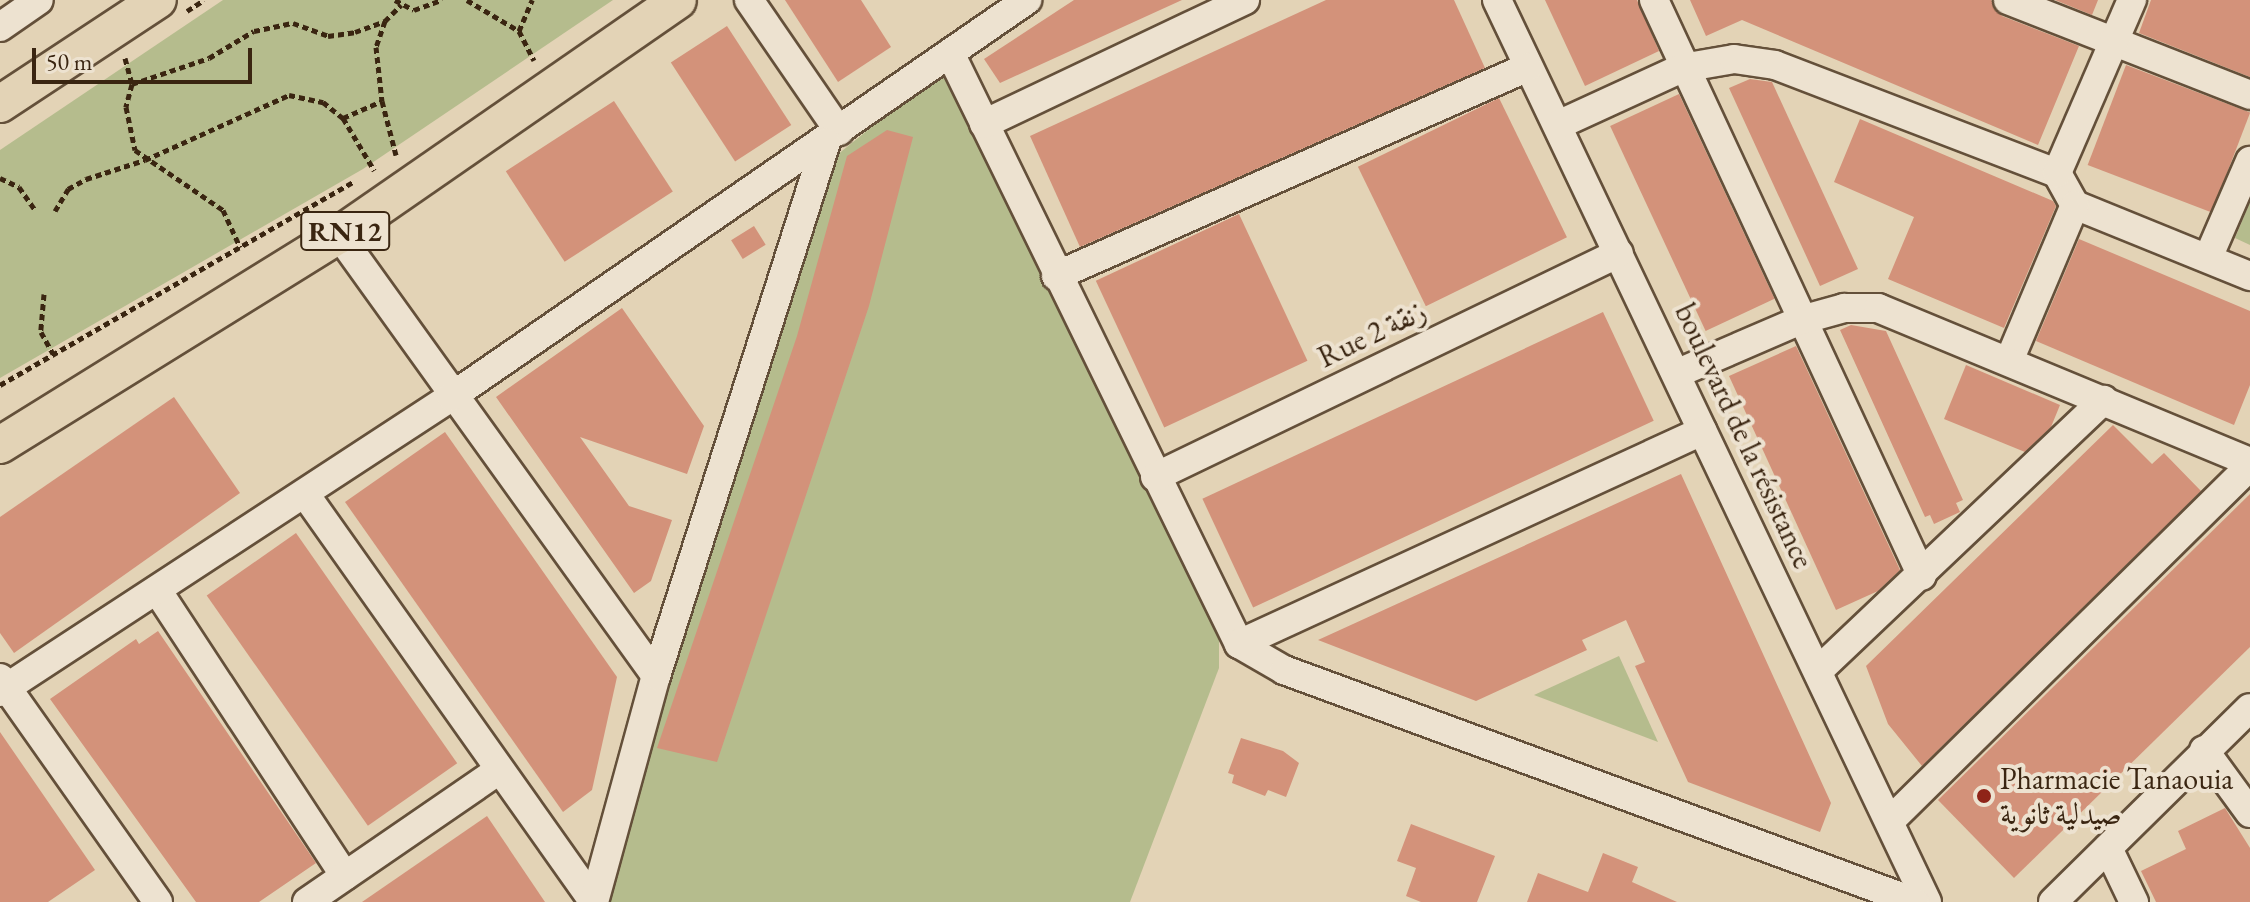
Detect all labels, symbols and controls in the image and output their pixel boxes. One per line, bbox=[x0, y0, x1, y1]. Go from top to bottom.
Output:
scale bar bbox=[36, 32, 256, 82]
text: 50 m bbox=[46, 46, 93, 77]
road number: RN12 bbox=[299, 207, 391, 255]
street label: Rue 2 زنقة bbox=[1312, 292, 1432, 376]
street label: boulevard de la résistance bbox=[1667, 298, 1821, 574]
place label: Pharmacie Tanaouia صيدلية ثانوية bbox=[2000, 761, 2233, 832]
marker: Pharmacie Tanaouia صيدلية ثانوية bbox=[1975, 787, 1993, 805]

